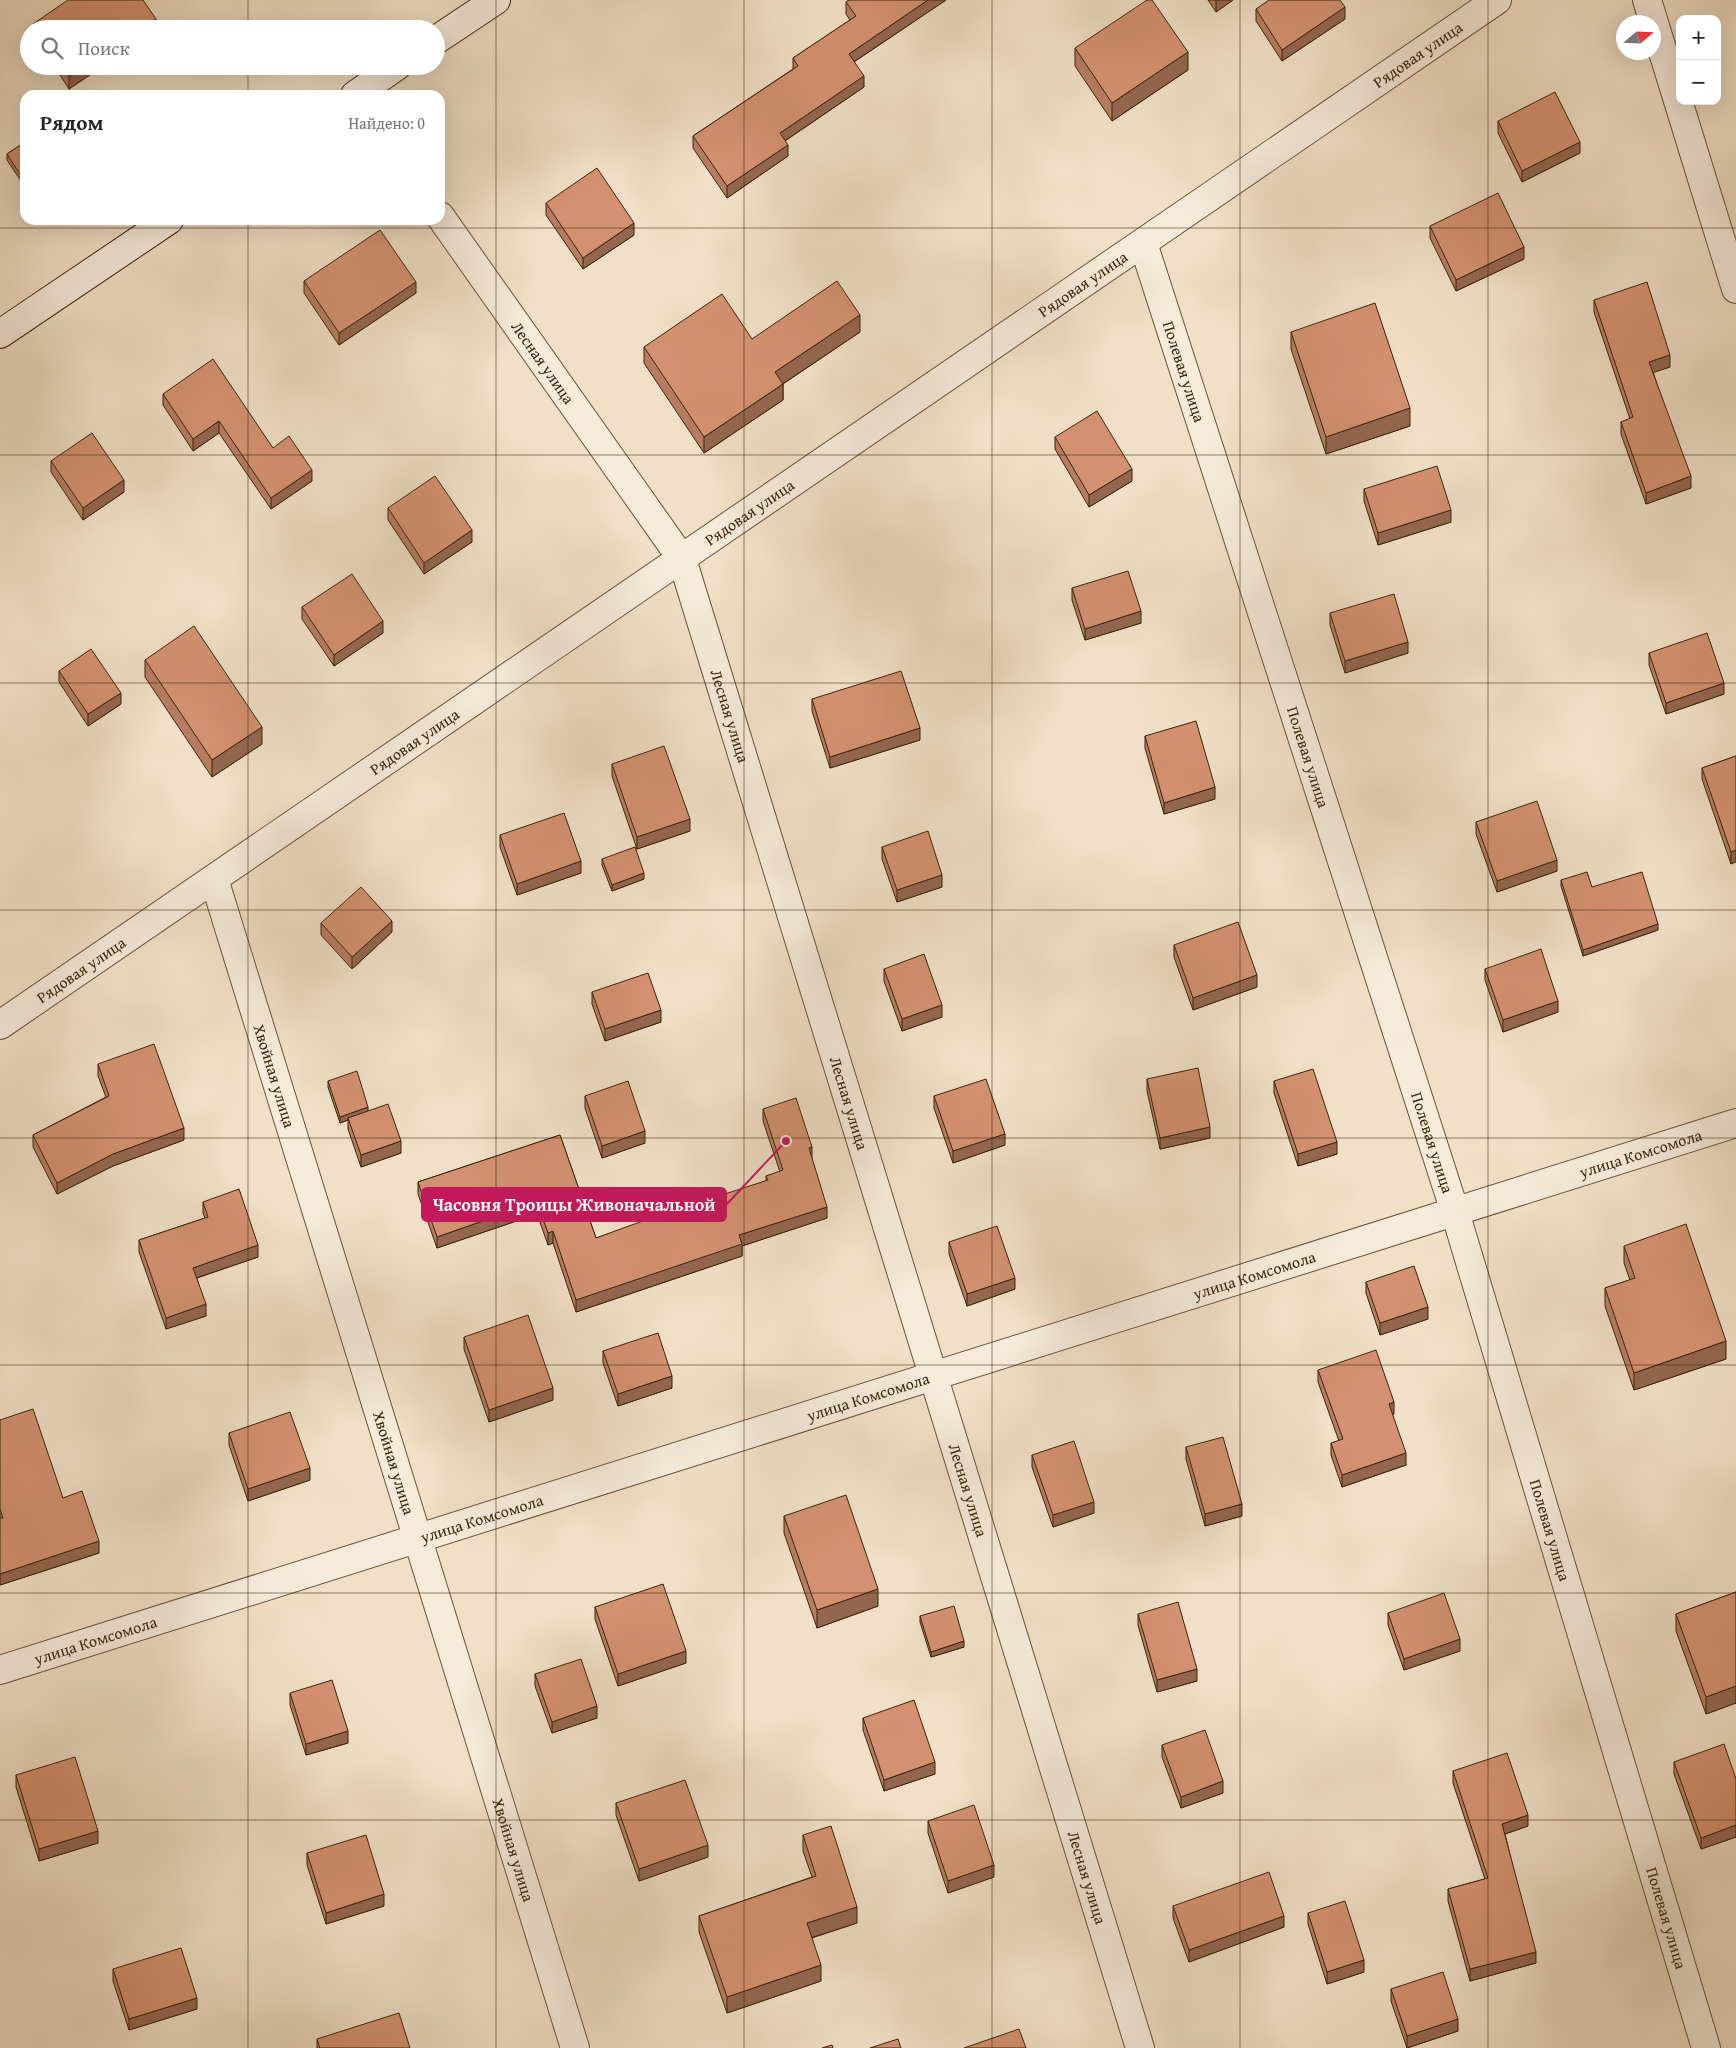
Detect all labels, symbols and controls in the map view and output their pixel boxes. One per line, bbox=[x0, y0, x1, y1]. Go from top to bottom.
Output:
street label: Рядовая улица bbox=[1368, 15, 1468, 94]
north arrow bbox=[1616, 15, 1661, 60]
map controls bbox=[1676, 15, 1721, 105]
button: + bbox=[1676, 15, 1721, 60]
search box bbox=[20, 20, 445, 75]
icon: search bbox=[38, 34, 66, 62]
text: Поиск bbox=[78, 34, 130, 62]
button: − bbox=[1676, 60, 1721, 105]
text: Рядом bbox=[40, 107, 103, 138]
text: Найдено: 0 bbox=[348, 111, 425, 135]
street label: Рядовая улица bbox=[1033, 244, 1133, 323]
street label: Лесная улица bbox=[506, 316, 581, 409]
street label: Полевая улица bbox=[1157, 318, 1212, 426]
street label: Рядовая улица bbox=[700, 473, 799, 551]
street label: Лесная улица bbox=[705, 666, 756, 766]
street label: Рядовая улица bbox=[365, 702, 464, 781]
street label: Полевая улица bbox=[1281, 703, 1336, 811]
street label: Рядовая улица bbox=[31, 930, 131, 1009]
street label: Хвойная улица bbox=[248, 1021, 302, 1131]
street label: Лесная улица bbox=[824, 1053, 875, 1153]
street label: Полевая улица bbox=[1405, 1089, 1460, 1197]
street label: улица Комсомола bbox=[1575, 1122, 1705, 1184]
callout: Часовня Троицы Живоначальной bbox=[422, 1188, 726, 1221]
text: Часовня Троицы Живоначальной bbox=[432, 1191, 716, 1218]
street label: улица Комсомола bbox=[1189, 1244, 1319, 1306]
street label: улица Комсомола bbox=[803, 1366, 933, 1427]
street label: Хвойная улица bbox=[367, 1408, 422, 1518]
street label: Лесная улица bbox=[943, 1441, 994, 1540]
street label: Полевая улица bbox=[1524, 1476, 1577, 1584]
street label: улица Комсомола bbox=[416, 1488, 546, 1549]
street label: улица Комсомола bbox=[30, 1609, 160, 1671]
street label: Хвойная улица bbox=[487, 1795, 541, 1905]
street label: Лесная улица bbox=[1062, 1828, 1113, 1927]
street label: Полевая улица bbox=[1640, 1864, 1694, 1972]

